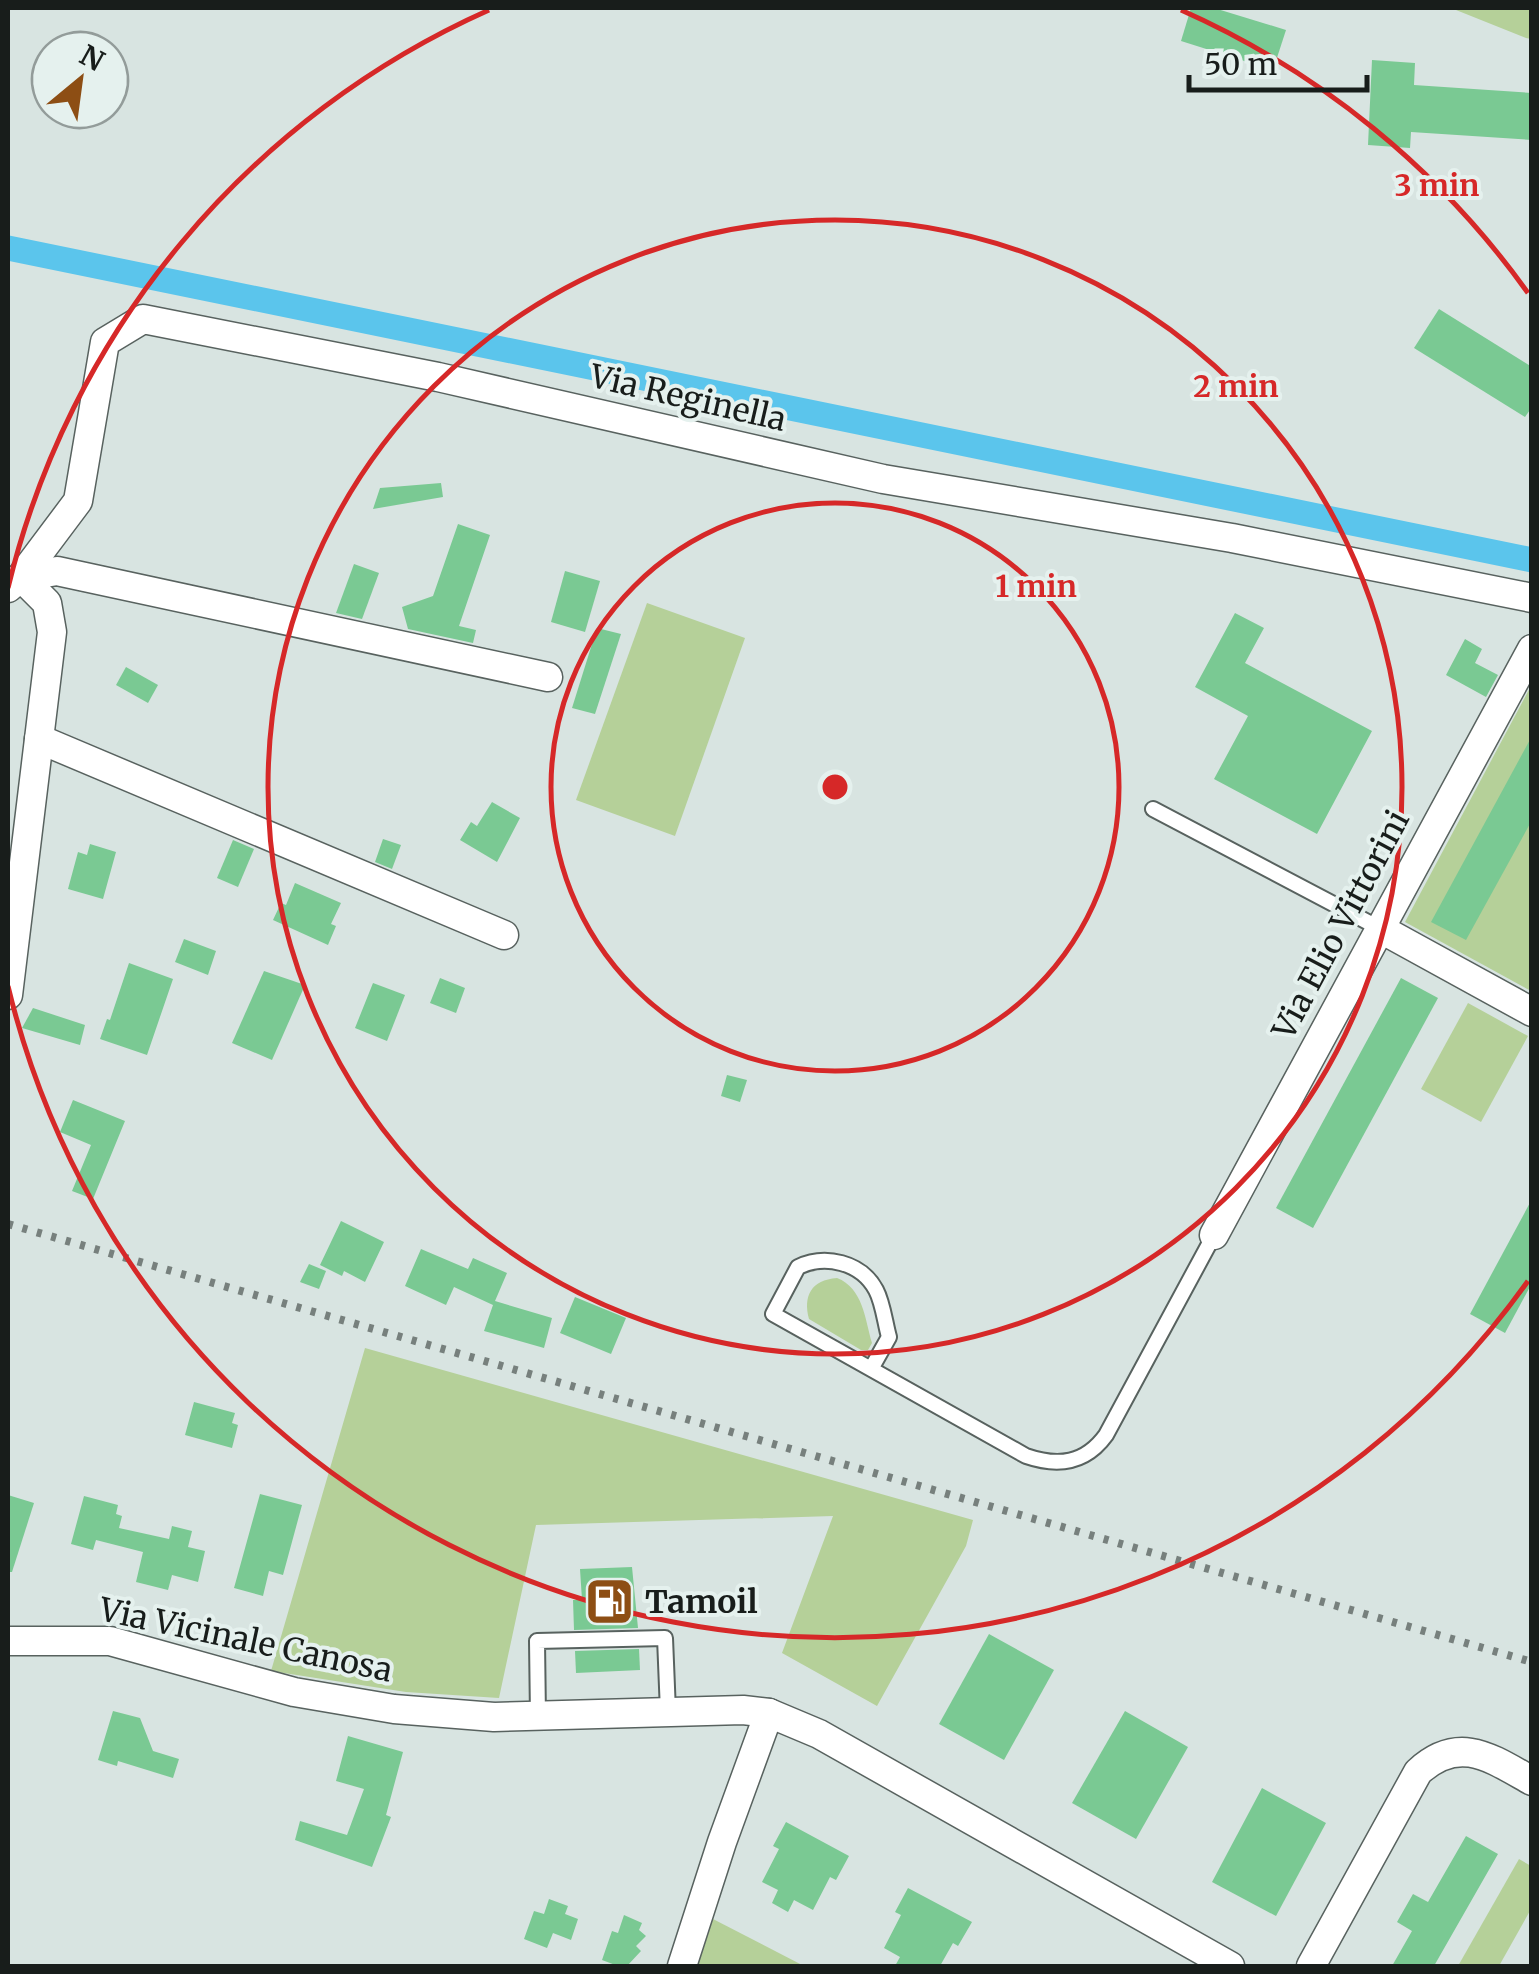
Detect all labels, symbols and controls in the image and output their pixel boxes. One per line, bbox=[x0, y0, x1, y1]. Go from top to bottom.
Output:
north arrow bbox=[30, 30, 130, 130]
scale bar bbox=[1189, 30, 1366, 92]
text: N bbox=[74, 37, 111, 79]
text: 50 m bbox=[1204, 45, 1277, 83]
text: 3 min bbox=[1395, 166, 1479, 204]
street label: Via Reginella bbox=[585, 356, 790, 440]
text: 2 min bbox=[1193, 367, 1279, 405]
text: 1 min bbox=[995, 567, 1077, 605]
centre of rings bbox=[817, 769, 853, 805]
street label: Via Elio Vittorini bbox=[1263, 804, 1418, 1047]
fuel station icon: Tamoil bbox=[584, 1576, 636, 1628]
place label: Tamoil bbox=[645, 1582, 758, 1622]
street label: Via Vicinale Canosa bbox=[95, 1589, 396, 1691]

